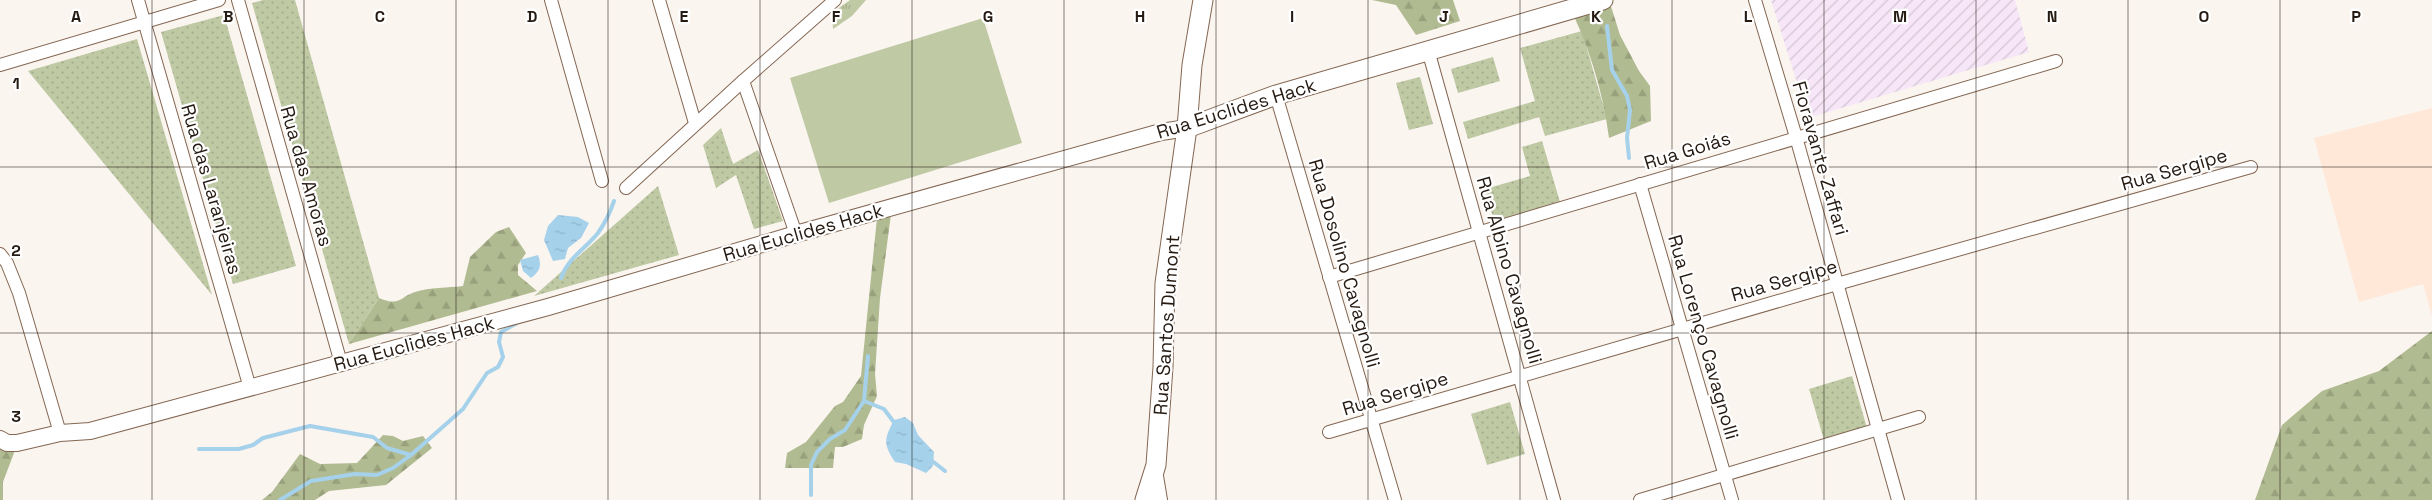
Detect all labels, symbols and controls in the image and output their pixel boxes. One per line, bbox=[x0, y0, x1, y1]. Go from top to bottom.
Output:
text: A bbox=[71, 6, 81, 27]
text: B bbox=[223, 6, 233, 27]
text: C bbox=[375, 6, 385, 27]
text: D bbox=[527, 6, 537, 27]
text: E bbox=[680, 6, 689, 27]
text: F bbox=[832, 6, 841, 27]
text: G bbox=[983, 6, 993, 27]
text: H bbox=[1135, 6, 1145, 27]
text: I bbox=[1290, 6, 1294, 27]
text: J bbox=[1439, 6, 1449, 27]
text: K bbox=[1591, 6, 1601, 27]
text: L bbox=[1744, 6, 1753, 27]
text: M bbox=[1893, 6, 1907, 27]
text: N bbox=[2047, 6, 2057, 27]
text: O bbox=[2199, 6, 2210, 27]
text: P bbox=[2351, 6, 2361, 27]
street label: Rua Euclides Hack bbox=[1153, 72, 1319, 145]
text: 1 bbox=[12, 73, 20, 94]
street label: Fioravante Zaffari bbox=[1787, 78, 1854, 238]
street label: Rua das Laranjeiras bbox=[175, 101, 248, 277]
street label: Rua das Amoras bbox=[275, 103, 339, 249]
street label: Rua Goiás bbox=[1641, 125, 1733, 175]
street label: Rua Sergipe bbox=[2118, 142, 2230, 197]
street label: Rua Dosolino Cavagnolli bbox=[1303, 156, 1386, 370]
street label: Rua Albino Cavagnolli bbox=[1471, 174, 1548, 367]
street label: Rua Euclides Hack bbox=[720, 198, 886, 267]
street label: Rua Lorenço Cavagnolli bbox=[1662, 232, 1745, 442]
street label: Rua Santos Dumont bbox=[1148, 234, 1185, 416]
text: 2 bbox=[11, 240, 21, 261]
street label: Rua Sergipe bbox=[1728, 253, 1840, 308]
street label: Rua Euclides Hack bbox=[331, 310, 497, 377]
street label: Rua Sergipe bbox=[1339, 366, 1451, 421]
text: 3 bbox=[11, 406, 21, 427]

